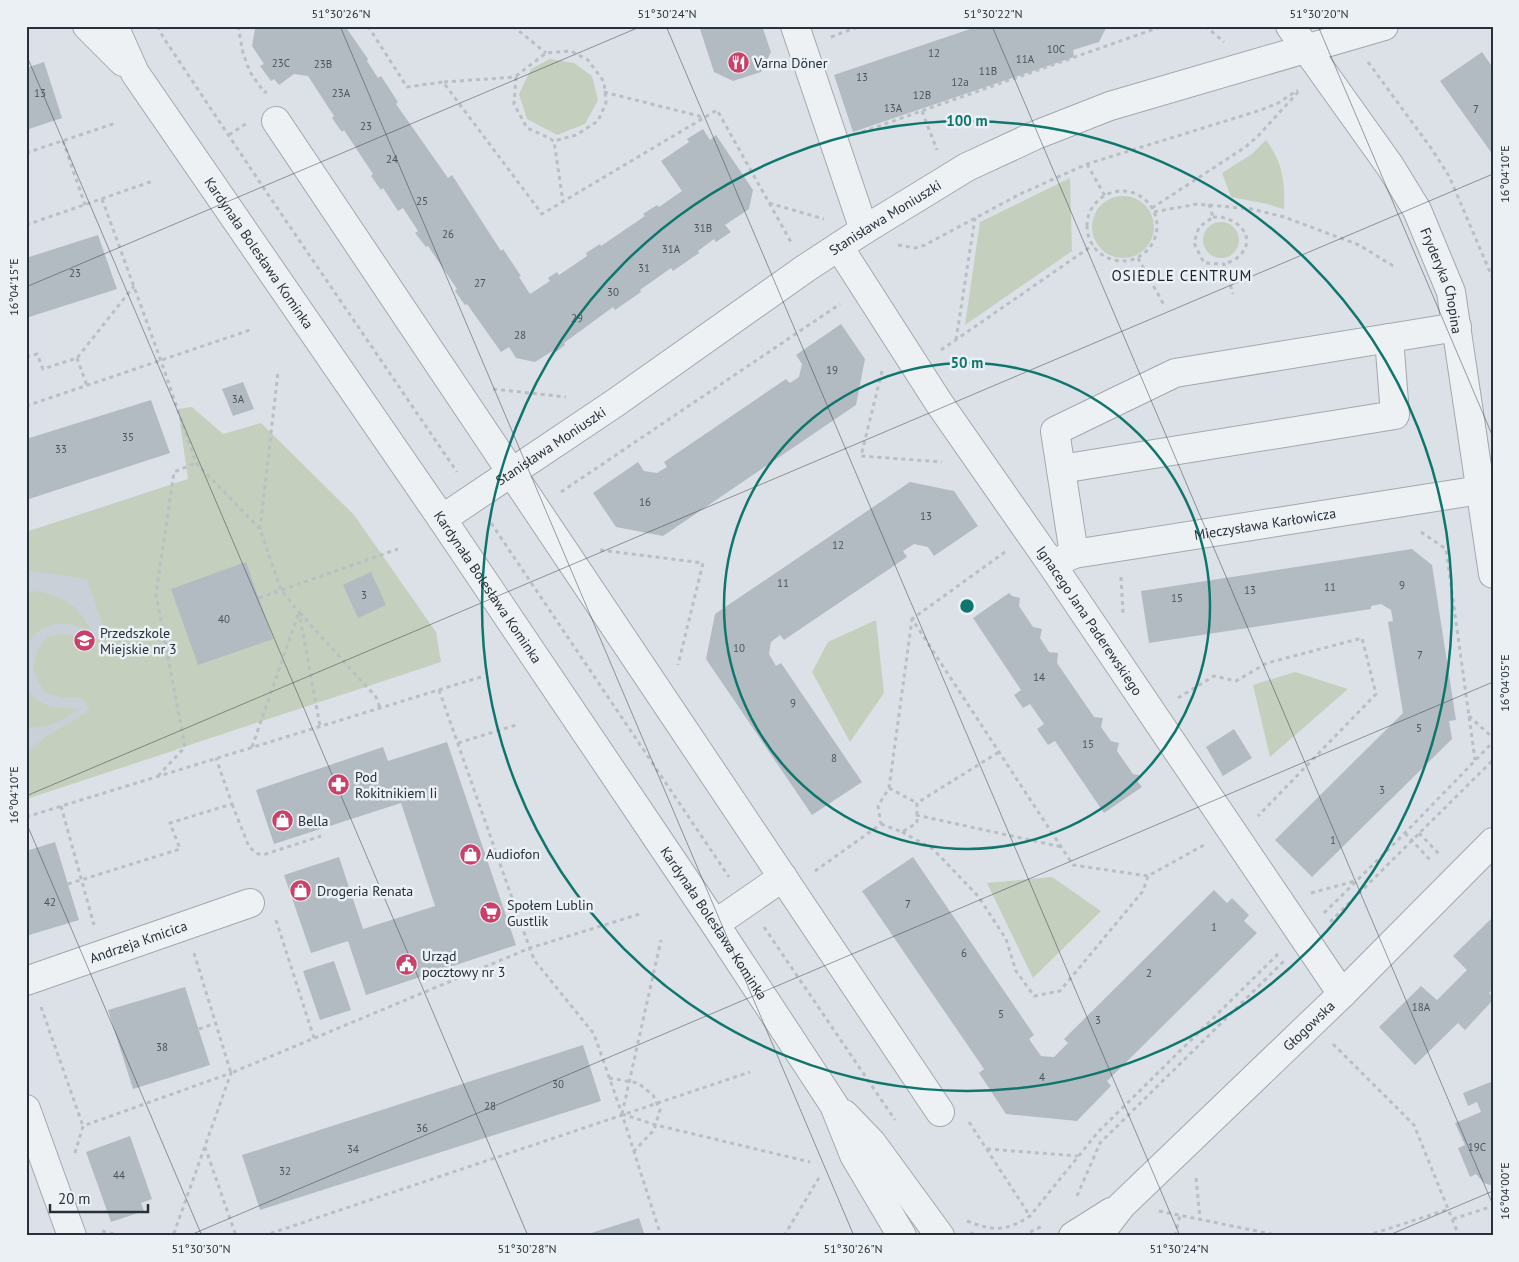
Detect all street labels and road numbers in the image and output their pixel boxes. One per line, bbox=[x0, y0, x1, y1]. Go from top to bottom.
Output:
street label: Kardynała Bolesława Kominka bbox=[200, 174, 317, 332]
street label: Stanisława Moniuszki bbox=[826, 176, 944, 259]
street label: Fryderyka Chopina bbox=[1416, 225, 1466, 335]
street label: Stanisława Moniuszki bbox=[492, 403, 609, 489]
street label: Mieczysława Karłowicza bbox=[1193, 504, 1337, 544]
street label: Kardynała Bolesława Kominka bbox=[430, 507, 546, 667]
street label: Ignacego Jana Paderewskiego bbox=[1032, 542, 1147, 699]
street label: Kardynała Bolesława Kominka bbox=[656, 843, 771, 1003]
street label: Andrzeja Kmicica bbox=[87, 917, 190, 967]
street label: Głogowska bbox=[1279, 997, 1338, 1055]

